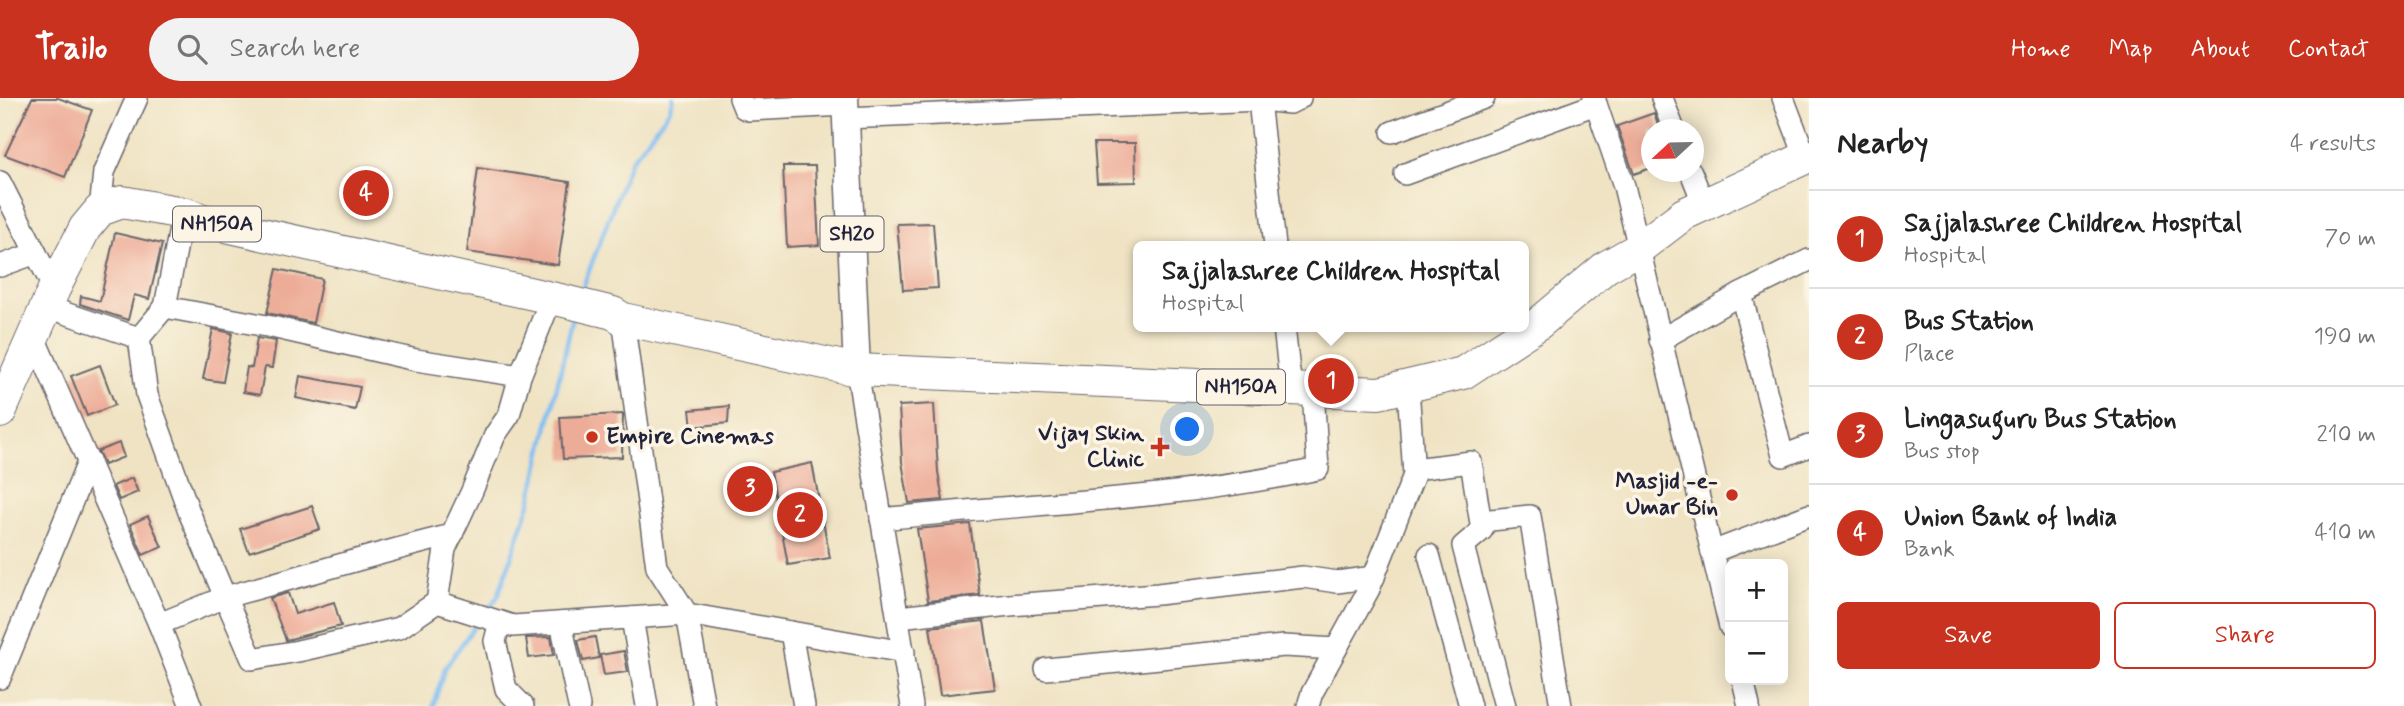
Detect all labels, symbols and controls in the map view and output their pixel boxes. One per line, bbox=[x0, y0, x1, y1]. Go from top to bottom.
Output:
search box bbox=[149, 18, 639, 81]
text: Trailo bbox=[35, 27, 107, 71]
icon: search bbox=[173, 30, 211, 68]
text: Search here bbox=[229, 32, 360, 66]
text: Home bbox=[2011, 34, 2071, 65]
text: Map bbox=[2109, 34, 2153, 65]
text: About bbox=[2191, 34, 2250, 65]
text: Contact bbox=[2288, 34, 2369, 65]
north arrow bbox=[1641, 119, 1704, 182]
text: Nearby bbox=[1837, 124, 1928, 163]
text: 4 results bbox=[2290, 129, 2376, 159]
pin: 4 bbox=[343, 167, 389, 219]
road number: NH150A bbox=[173, 206, 261, 242]
text: Sajjalashree Children Hospital bbox=[1904, 207, 2242, 241]
road number: SH20 bbox=[820, 216, 884, 252]
text: 1 bbox=[1855, 224, 1865, 254]
text: 70 m bbox=[2324, 224, 2376, 254]
popup bbox=[1133, 241, 1529, 332]
text: Hospital bbox=[1904, 241, 1986, 271]
text: Sajjalashree Children Hospital bbox=[1162, 255, 1500, 289]
text: Hospital bbox=[1162, 289, 1244, 319]
text: Bus Station bbox=[1904, 305, 2034, 339]
text: 2 bbox=[1854, 322, 1866, 352]
text: 190 m bbox=[2314, 322, 2376, 352]
text: Place bbox=[1904, 339, 1955, 369]
pin: 1 bbox=[1308, 355, 1354, 407]
road number: NH150A bbox=[1197, 370, 1285, 404]
text: Lingasuguru Bus Station bbox=[1904, 403, 2177, 437]
your location bbox=[1170, 412, 1204, 446]
place label: Vijay Skin Clinic bbox=[1038, 419, 1145, 475]
text: 3 bbox=[1855, 420, 1865, 450]
text: 210 m bbox=[2316, 420, 2376, 450]
place label: Empire Cinemas bbox=[606, 422, 775, 452]
marker: Empire Cinemas bbox=[584, 429, 600, 445]
marker: Vijay Skin Clinic bbox=[1150, 437, 1170, 457]
text: Bus stop bbox=[1904, 437, 1980, 467]
pin: 3 bbox=[727, 463, 773, 515]
place label: Masjid -e- Umar Bin bbox=[1615, 467, 1718, 523]
marker: Masjid -e- Umar Bin bbox=[1724, 487, 1740, 503]
pin: 2 bbox=[777, 489, 823, 541]
text: Union Bank of India bbox=[1904, 501, 2117, 535]
text: 4 bbox=[1853, 518, 1867, 548]
text: 410 m bbox=[2314, 518, 2376, 548]
text: Bank bbox=[1904, 535, 1955, 565]
map controls bbox=[1725, 559, 1788, 685]
button: + bbox=[1725, 559, 1788, 622]
button: Save bbox=[1837, 602, 2100, 669]
button: Share bbox=[2114, 602, 2376, 669]
button: − bbox=[1725, 622, 1788, 685]

